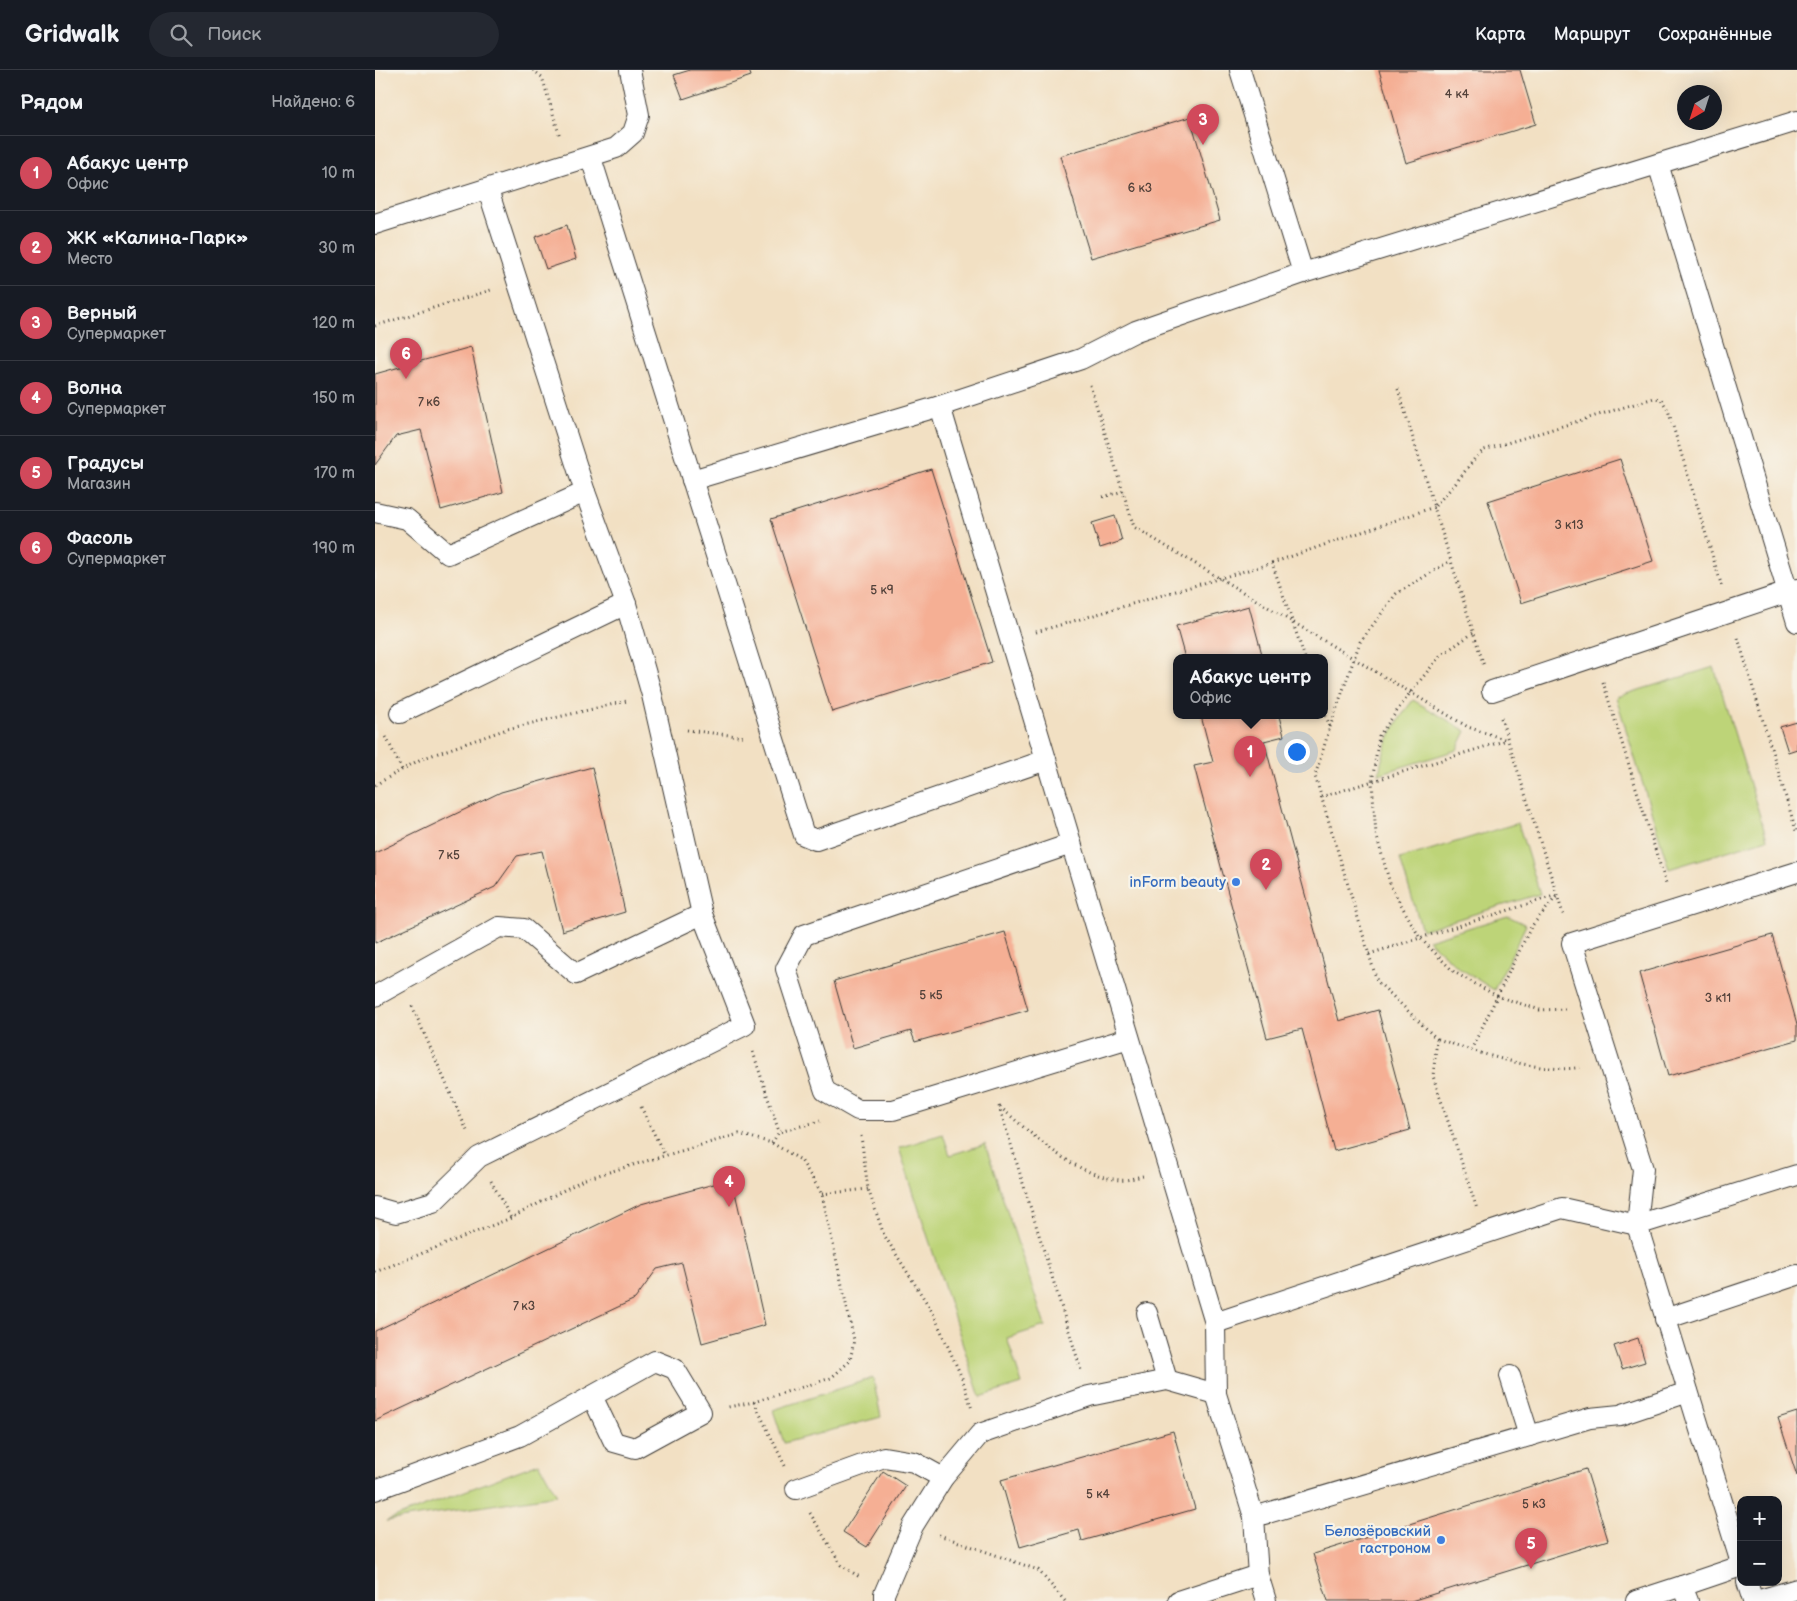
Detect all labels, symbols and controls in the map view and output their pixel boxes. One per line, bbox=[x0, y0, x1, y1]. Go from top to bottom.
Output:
search box bbox=[149, 12, 499, 57]
text: Gridwalk bbox=[25, 20, 119, 49]
icon: search bbox=[167, 21, 195, 49]
text: Поиск bbox=[207, 23, 261, 46]
text: Карта bbox=[1475, 24, 1526, 45]
text: Маршрут bbox=[1554, 24, 1630, 45]
text: Сохранённые bbox=[1658, 24, 1772, 45]
north arrow bbox=[1677, 85, 1722, 130]
house number: 4 к4 bbox=[1445, 87, 1470, 102]
text: Рядом bbox=[20, 90, 83, 115]
text: Найдено: 6 bbox=[271, 93, 355, 112]
pin: 3 bbox=[1187, 104, 1219, 145]
text: Абакус центр bbox=[67, 152, 188, 175]
text: 1 bbox=[33, 164, 39, 183]
text: 10 m bbox=[322, 164, 355, 183]
text: Офис bbox=[67, 175, 109, 194]
house number: 6 к3 bbox=[1128, 181, 1152, 196]
text: ЖК «Калина-Парк» bbox=[67, 227, 248, 250]
text: 2 bbox=[31, 239, 41, 258]
text: 30 m bbox=[318, 239, 355, 258]
text: Место bbox=[67, 250, 113, 269]
text: Верный bbox=[67, 302, 137, 325]
text: 3 bbox=[31, 314, 41, 333]
text: 120 m bbox=[312, 314, 355, 333]
text: Супермаркет bbox=[67, 325, 166, 344]
pin: 6 bbox=[390, 338, 422, 379]
text: Волна bbox=[67, 377, 122, 400]
text: 4 bbox=[31, 389, 41, 408]
text: 150 m bbox=[313, 389, 355, 408]
house number: 7 к6 bbox=[418, 395, 440, 410]
text: Супермаркет bbox=[67, 400, 166, 419]
text: Градусы bbox=[67, 452, 144, 475]
text: 5 bbox=[31, 464, 41, 483]
text: 170 m bbox=[314, 464, 355, 483]
text: Магазин bbox=[67, 475, 131, 494]
house number: 3 к13 bbox=[1554, 518, 1584, 533]
text: Фасоль bbox=[67, 527, 133, 550]
text: 6 bbox=[31, 539, 41, 558]
text: 190 m bbox=[313, 539, 355, 558]
text: Супермаркет bbox=[67, 550, 166, 569]
house number: 5 к9 bbox=[870, 583, 894, 598]
popup bbox=[1173, 654, 1328, 719]
text: Абакус центр bbox=[1190, 666, 1311, 689]
text: Офис bbox=[1190, 689, 1231, 708]
pin: 1 bbox=[1234, 736, 1266, 777]
your location bbox=[1284, 739, 1310, 765]
house number: 7 к5 bbox=[438, 848, 460, 863]
pin: 2 bbox=[1250, 849, 1282, 890]
place label: inForm beauty bbox=[1130, 873, 1226, 892]
marker: inForm beauty bbox=[1230, 876, 1242, 888]
house number: 5 к5 bbox=[919, 988, 943, 1003]
house number: 3 к11 bbox=[1705, 991, 1731, 1006]
pin: 4 bbox=[713, 1166, 745, 1207]
house number: 7 к3 bbox=[513, 1299, 535, 1314]
house number: 5 к4 bbox=[1086, 1487, 1111, 1502]
map controls bbox=[1737, 1496, 1782, 1586]
button: + bbox=[1737, 1496, 1782, 1541]
house number: 5 к3 bbox=[1522, 1497, 1546, 1512]
place label: Белозёровский гастроном bbox=[1324, 1522, 1431, 1558]
pin: 5 bbox=[1515, 1528, 1547, 1569]
marker: Белозёровский гастроном bbox=[1435, 1534, 1447, 1546]
button: − bbox=[1737, 1541, 1782, 1586]

